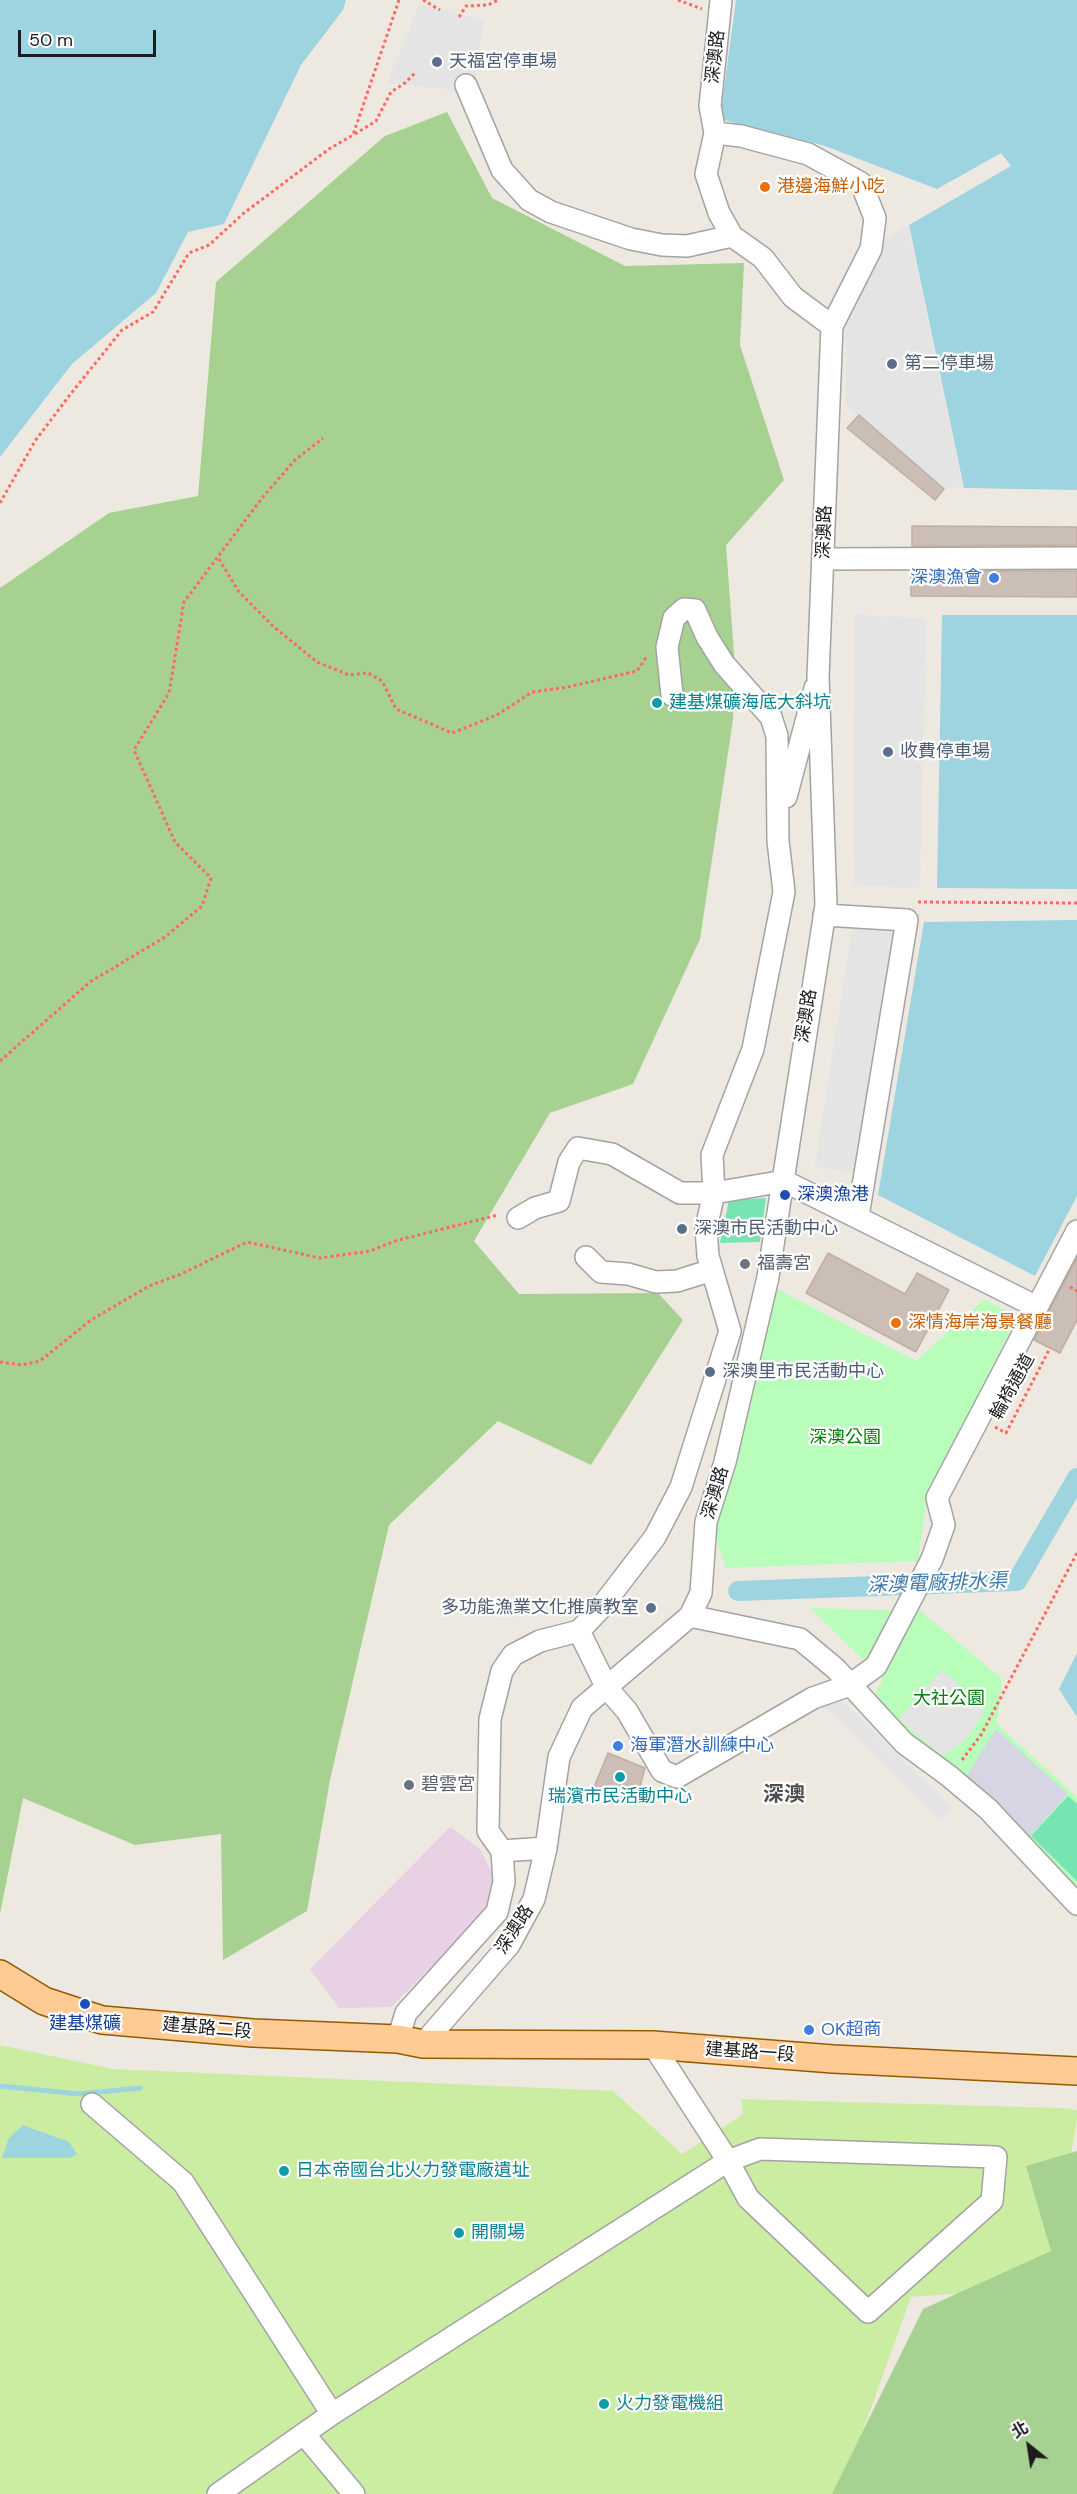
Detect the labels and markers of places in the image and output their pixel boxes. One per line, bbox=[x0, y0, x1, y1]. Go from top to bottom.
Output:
place label: 天福宮停車場 bbox=[449, 51, 557, 73]
marker: 天福宮停車場 bbox=[430, 55, 444, 69]
place label: 港邊海鮮小吃 bbox=[777, 176, 885, 198]
marker: 港邊海鮮小吃 bbox=[758, 180, 772, 194]
place label: 第二停車場 bbox=[904, 353, 994, 375]
marker: 第二停車場 bbox=[885, 357, 899, 371]
place label: 深澳漁會 bbox=[910, 567, 982, 589]
marker: 深澳漁會 bbox=[987, 571, 1001, 585]
place label: 建基煤礦海底大斜坑 bbox=[669, 692, 831, 714]
marker: 建基煤礦海底大斜坑 bbox=[650, 696, 664, 710]
place label: 收費停車場 bbox=[900, 741, 990, 763]
marker: 收費停車場 bbox=[881, 745, 895, 759]
place label: 深澳漁港 bbox=[797, 1184, 869, 1206]
marker: 深澳漁港 bbox=[778, 1188, 792, 1202]
place label: 深澳市民活動中心 bbox=[694, 1218, 838, 1240]
marker: 深澳市民活動中心 bbox=[675, 1222, 689, 1236]
place label: 福壽宮 bbox=[757, 1253, 811, 1275]
marker: 福壽宮 bbox=[738, 1257, 752, 1271]
place label: 深情海岸海景餐廳 bbox=[908, 1312, 1052, 1334]
marker: 深情海岸海景餐廳 bbox=[889, 1316, 903, 1330]
place label: 深澳里市民活動中心 bbox=[722, 1361, 884, 1383]
marker: 深澳里市民活動中心 bbox=[703, 1365, 717, 1379]
place label: 多功能漁業文化推廣教室 bbox=[441, 1597, 639, 1619]
marker: 多功能漁業文化推廣教室 bbox=[644, 1601, 658, 1615]
place label: 海軍潛水訓練中心 bbox=[630, 1735, 774, 1757]
marker: 海軍潛水訓練中心 bbox=[611, 1739, 625, 1753]
marker: 瑞濱市民活動中心 bbox=[613, 1770, 627, 1784]
place label: 碧雲宮 bbox=[421, 1774, 475, 1796]
marker: 碧雲宮 bbox=[402, 1778, 416, 1792]
place label: 瑞濱市民活動中心 bbox=[548, 1786, 692, 1808]
marker: 建基煤礦 bbox=[78, 1997, 92, 2011]
place label: 建基煤礦 bbox=[49, 2013, 121, 2035]
place label: OK超商 bbox=[821, 2019, 881, 2041]
marker: OK超商 bbox=[802, 2023, 816, 2037]
place label: 日本帝國台北火力發電廠遺址 bbox=[296, 2160, 530, 2182]
marker: 日本帝國台北火力發電廠遺址 bbox=[277, 2164, 291, 2178]
place label: 開關場 bbox=[471, 2222, 525, 2244]
marker: 開關場 bbox=[452, 2226, 466, 2240]
place label: 火力發電機組 bbox=[616, 2393, 724, 2415]
marker: 火力發電機組 bbox=[597, 2397, 611, 2411]

